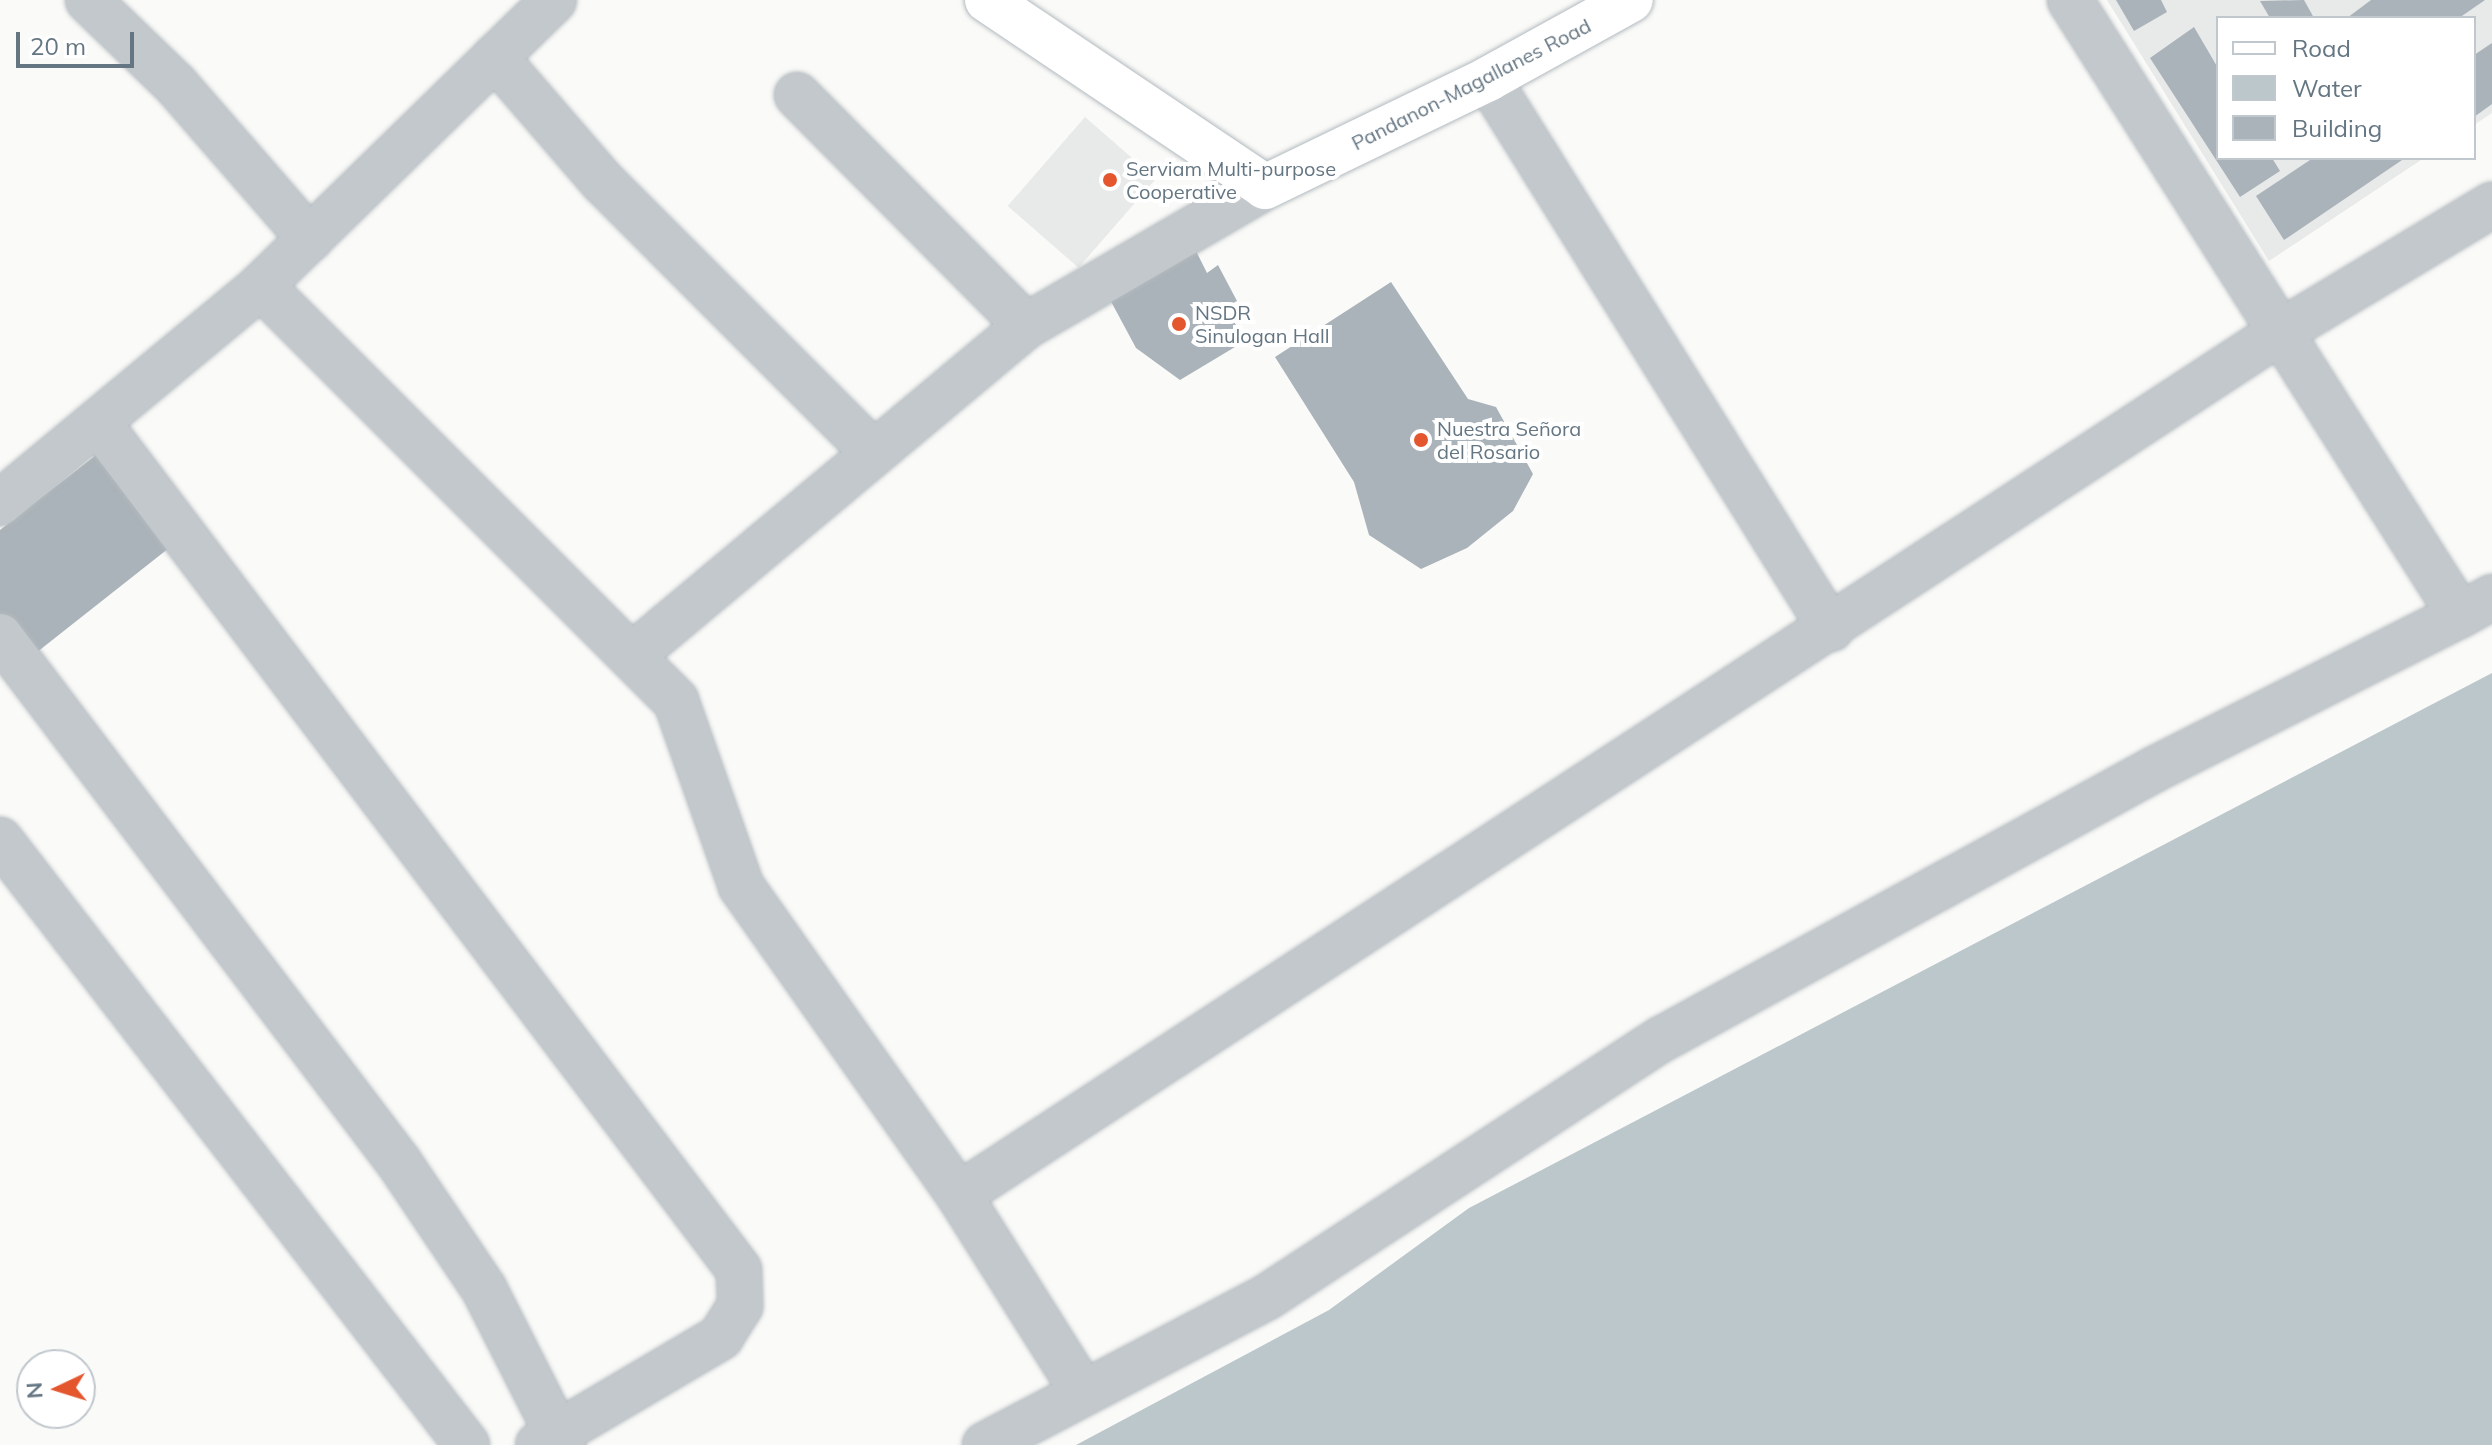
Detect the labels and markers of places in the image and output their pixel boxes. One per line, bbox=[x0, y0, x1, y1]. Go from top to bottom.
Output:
place label: Serviam Multi-purpose Cooperative bbox=[1126, 156, 1336, 203]
marker: Serviam Multi-purpose Cooperative bbox=[1101, 171, 1119, 189]
place label: NSDR Sinulogan Hall bbox=[1195, 300, 1329, 347]
marker: NSDR Sinulogan Hall bbox=[1170, 315, 1188, 333]
place label: Nuestra Señora del Rosario bbox=[1437, 416, 1581, 463]
marker: Nuestra Señora del Rosario bbox=[1412, 431, 1430, 449]

